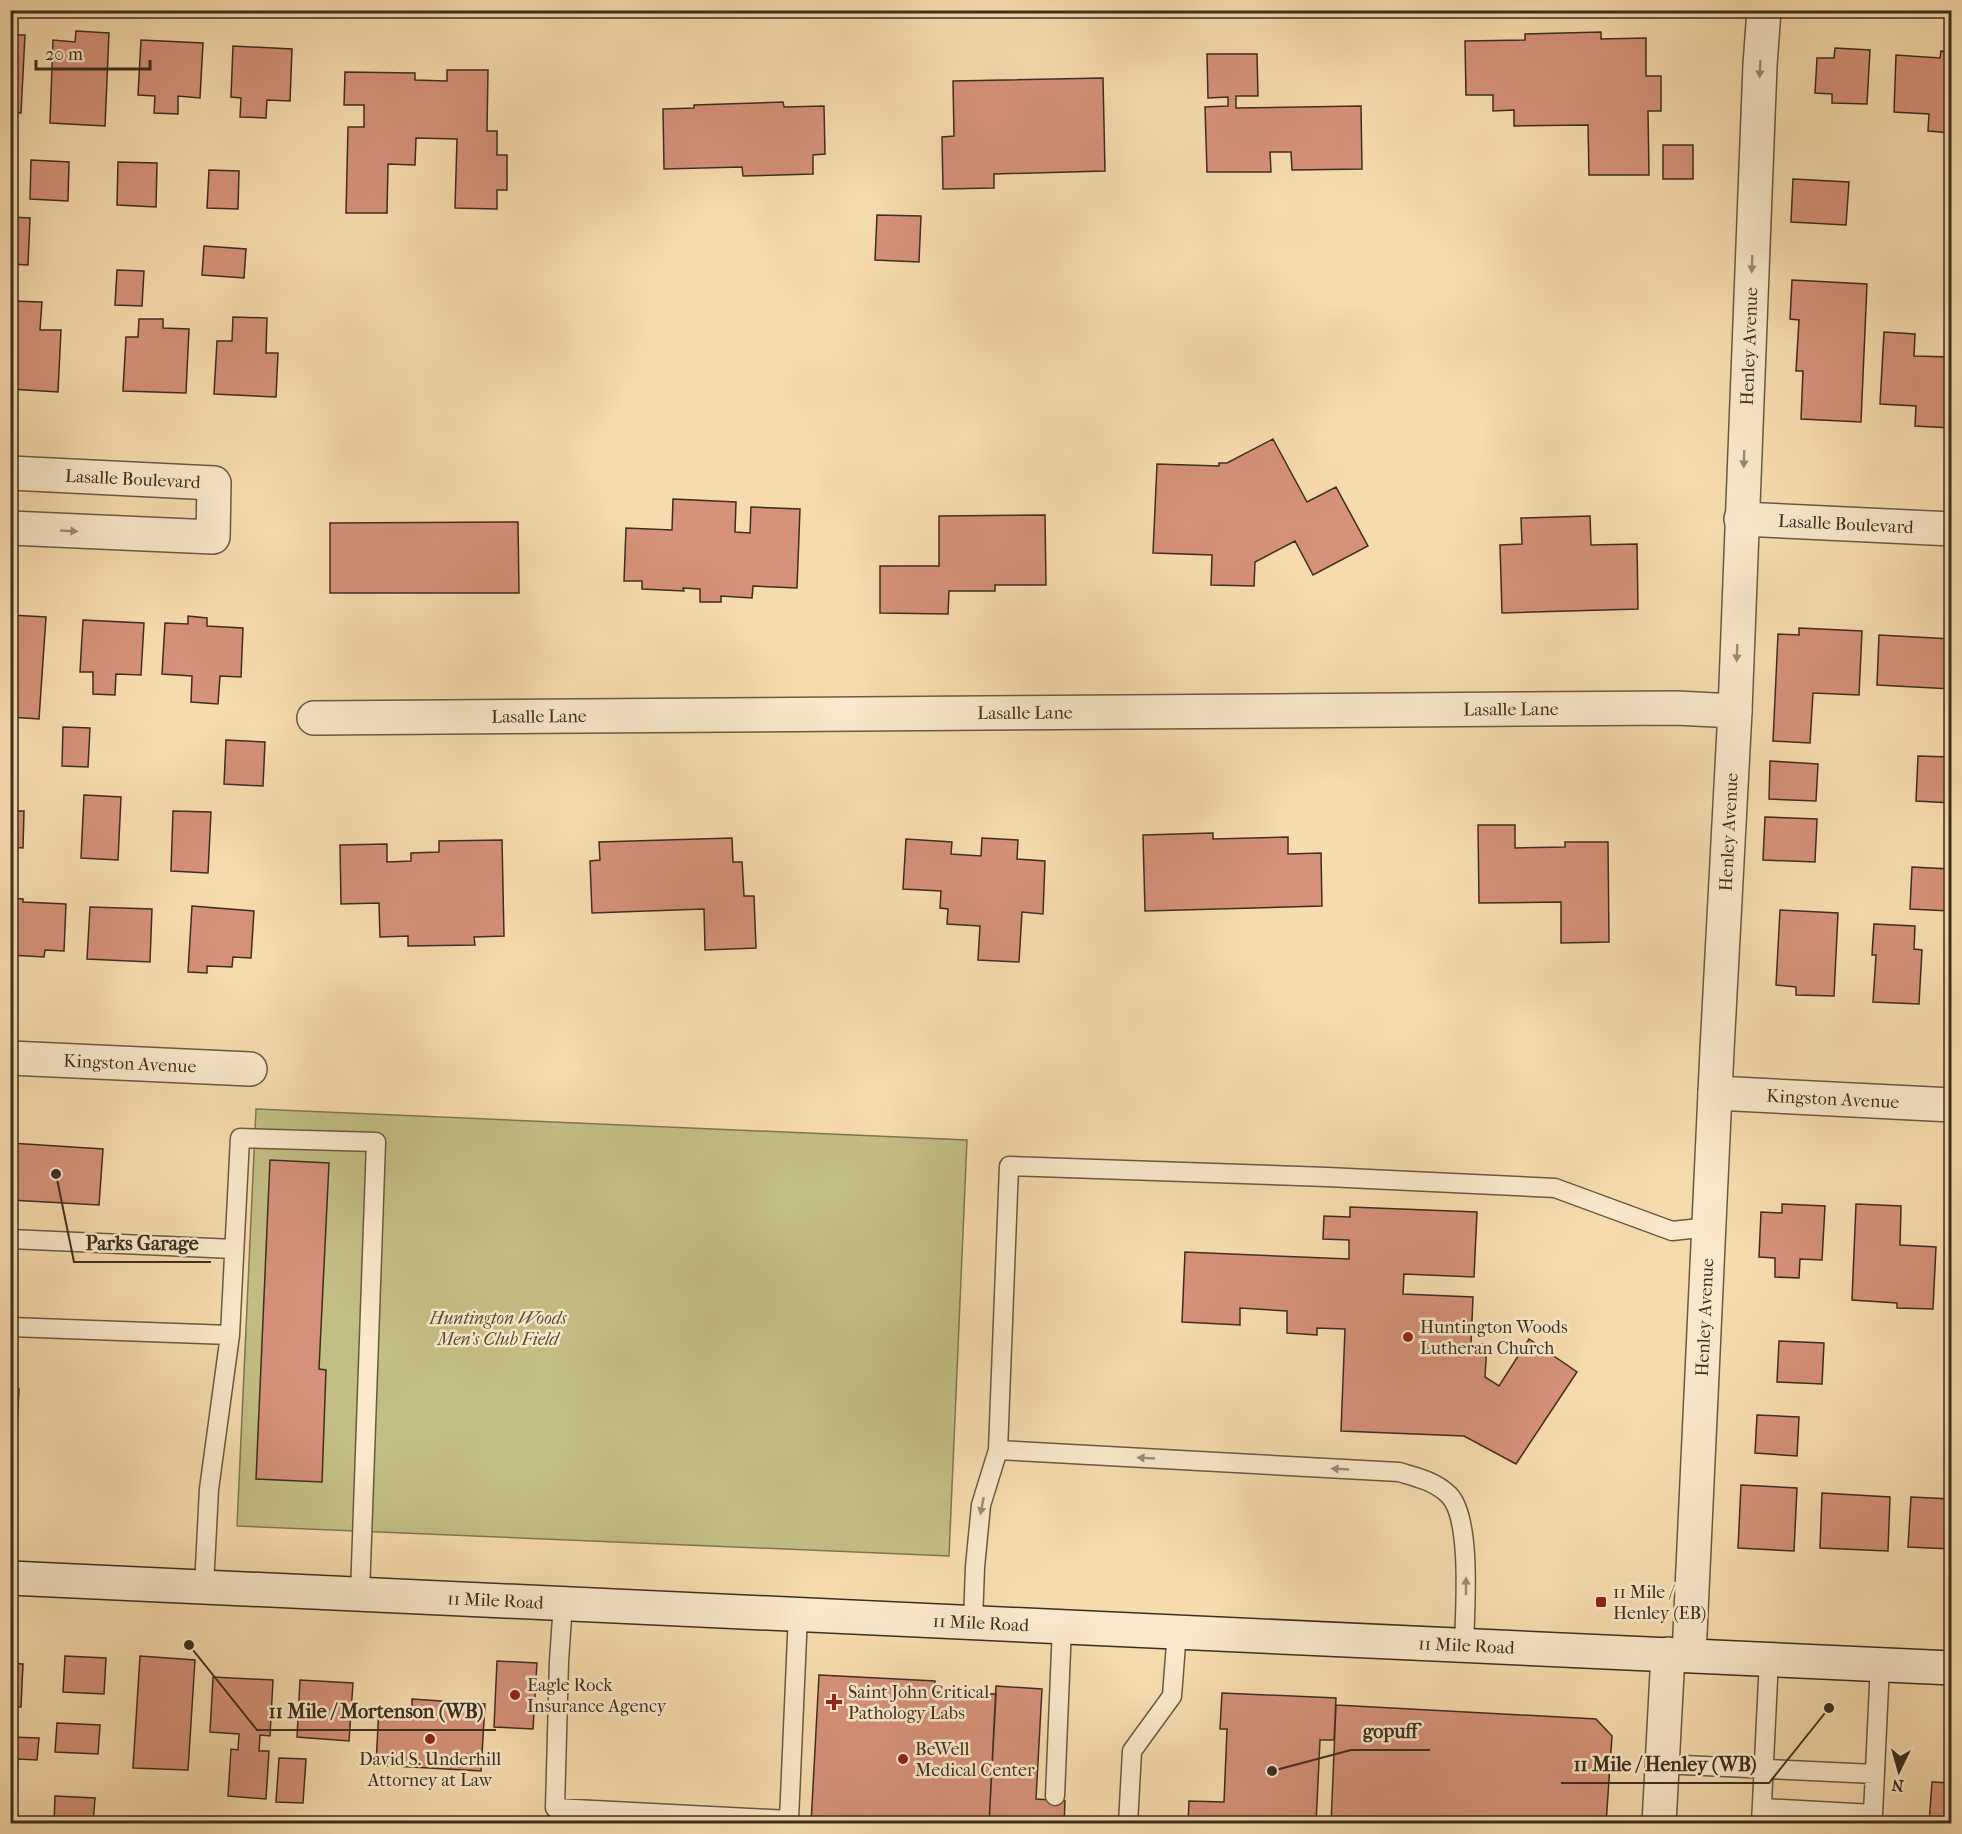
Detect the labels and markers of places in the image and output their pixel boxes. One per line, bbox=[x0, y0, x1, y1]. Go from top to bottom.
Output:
callout: Parks Garage bbox=[74, 1224, 211, 1262]
place label: Huntington Woods Lutheran Church bbox=[1420, 1317, 1568, 1359]
marker: Huntington Woods Lutheran Church bbox=[1401, 1330, 1415, 1344]
place label: 11 Mile / Henley (EB) bbox=[1613, 1582, 1706, 1624]
marker: 11 Mile / Henley (EB) bbox=[1594, 1595, 1608, 1609]
place label: Eagle Rock Insurance Agency bbox=[527, 1675, 668, 1717]
place label: Saint John Critical Pathology Labs bbox=[848, 1682, 989, 1724]
marker: Eagle Rock Insurance Agency bbox=[508, 1688, 522, 1702]
callout: 11 Mile / Mortenson (WB) bbox=[257, 1692, 496, 1730]
marker: Saint John Critical Pathology Labs bbox=[825, 1693, 843, 1711]
callout: gopuff bbox=[1351, 1712, 1430, 1750]
marker: David S. Underhill Attorney at Law bbox=[423, 1732, 437, 1746]
place label: BeWell Medical Center bbox=[915, 1739, 1035, 1781]
callout: 11 Mile / Henley (WB) bbox=[1561, 1745, 1769, 1783]
place label: David S. Underhill Attorney at Law bbox=[359, 1749, 501, 1791]
marker: BeWell Medical Center bbox=[896, 1752, 910, 1766]

